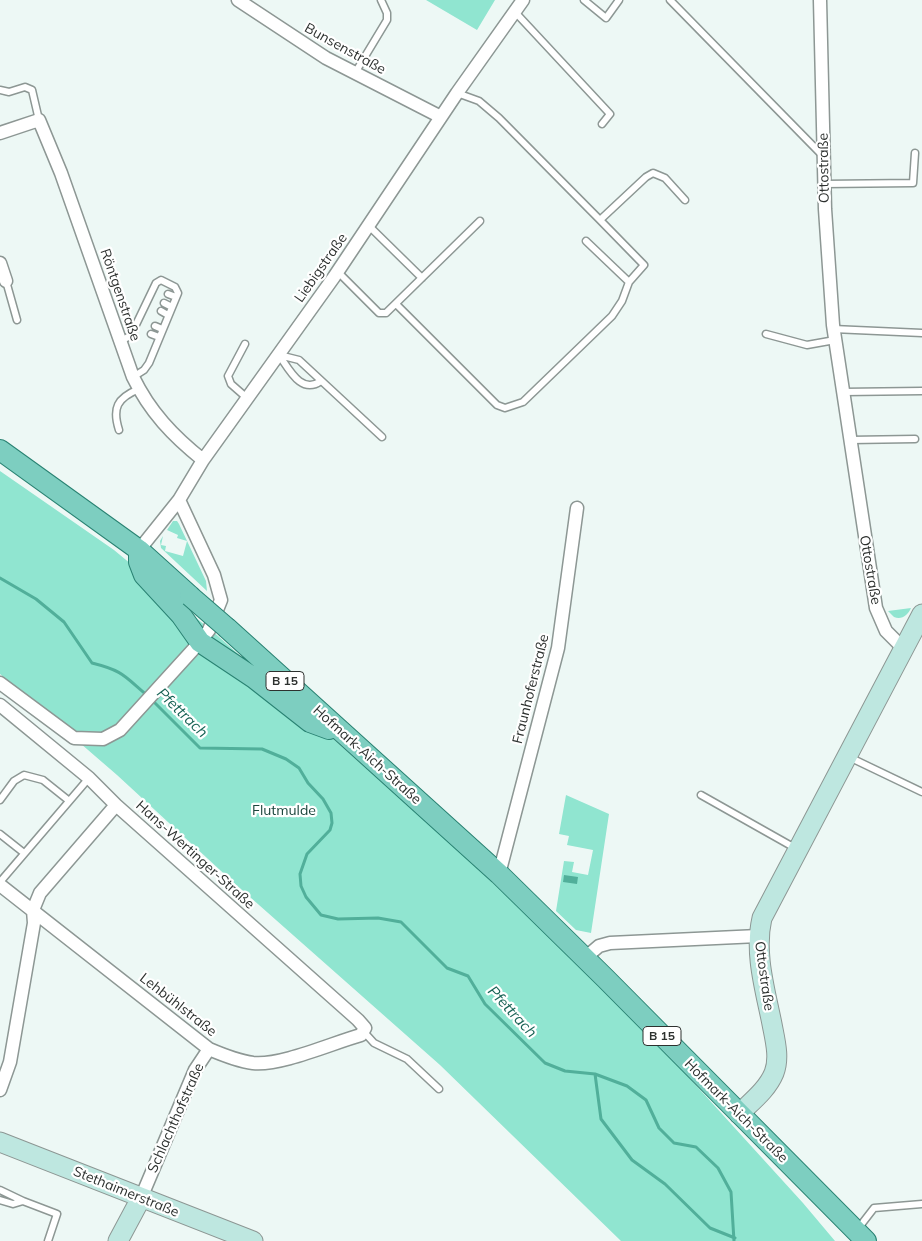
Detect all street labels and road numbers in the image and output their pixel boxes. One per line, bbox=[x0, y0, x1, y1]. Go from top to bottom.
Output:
street label: Bunsenstraße bbox=[301, 20, 389, 78]
street label: Ottostraße bbox=[815, 133, 833, 203]
street label: Liebigstraße bbox=[291, 230, 351, 306]
street label: Röntgenstraße bbox=[96, 247, 144, 343]
street label: Ottostraße bbox=[856, 534, 884, 606]
street label: Fraunhoferstraße bbox=[509, 632, 553, 746]
road number: B 15 bbox=[266, 671, 304, 690]
street label: Hofmark-Aich-Straße bbox=[309, 702, 425, 808]
street label: Hans-Wertinger-Straße bbox=[132, 797, 258, 913]
street label: Ottostraße bbox=[751, 940, 777, 1012]
street label: Lehbühlstraße bbox=[136, 970, 220, 1040]
road number: B 15 bbox=[643, 1026, 681, 1046]
street label: Hofmark-Aich-Straße bbox=[681, 1056, 791, 1166]
street label: Schlachthofstraße bbox=[144, 1061, 208, 1175]
street label: Stethaimerstraße bbox=[71, 1163, 181, 1221]

